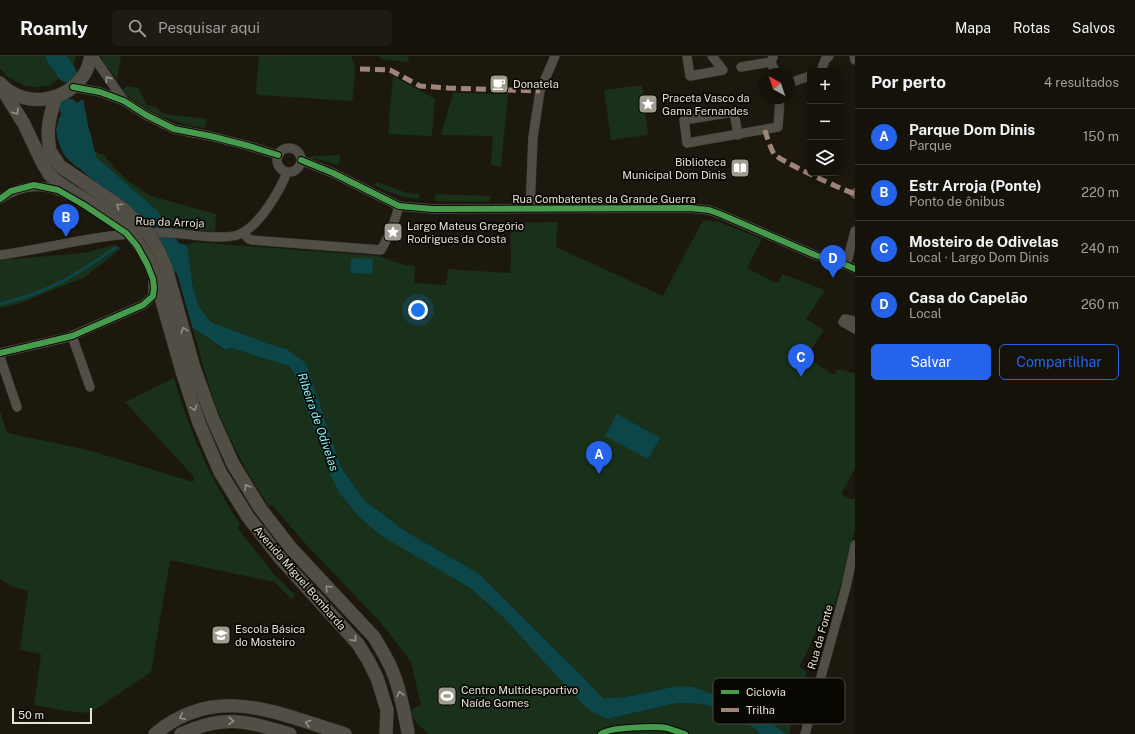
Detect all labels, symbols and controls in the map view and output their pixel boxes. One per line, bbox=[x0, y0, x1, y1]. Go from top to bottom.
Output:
search box bbox=[112, 10, 392, 46]
text: Roamly bbox=[20, 17, 88, 39]
icon: search bbox=[126, 17, 148, 39]
text: Pesquisar aqui bbox=[158, 19, 260, 36]
text: Mapa bbox=[955, 20, 991, 36]
text: Rotas bbox=[1013, 20, 1050, 36]
text: Salvos bbox=[1072, 20, 1115, 36]
north arrow bbox=[759, 68, 795, 104]
map controls bbox=[807, 68, 843, 176]
button: + bbox=[807, 68, 843, 104]
text: Por perto bbox=[871, 72, 946, 92]
cafe icon: Donatela bbox=[488, 73, 510, 95]
text: 4 resultados bbox=[1044, 75, 1119, 90]
one-way arrow bbox=[106, 76, 113, 83]
place label: Donatela bbox=[513, 78, 559, 90]
place label: Praceta Vasco da Gama Fernandes bbox=[662, 92, 750, 117]
place icon: Praceta Vasco da Gama Fernandes bbox=[637, 93, 659, 115]
button: − bbox=[807, 104, 843, 140]
one-way arrow bbox=[12, 108, 19, 115]
text: Parque Dom Dinis bbox=[909, 121, 1035, 138]
text: A bbox=[879, 129, 889, 144]
text: 150 m bbox=[1083, 129, 1119, 144]
text: Parque bbox=[909, 138, 952, 153]
button: layers bbox=[807, 140, 843, 176]
place label: Biblioteca Municipal Dom Dinis bbox=[622, 156, 726, 181]
library icon: Biblioteca Municipal Dom Dinis bbox=[729, 157, 751, 179]
text: Estr Arroja (Ponte) bbox=[909, 177, 1042, 194]
text: B bbox=[880, 185, 888, 200]
text: 220 m bbox=[1081, 185, 1119, 200]
street label: Rua Combatentes da Grande Guerra bbox=[512, 193, 696, 205]
text: Ponto de ônibus bbox=[909, 194, 1005, 209]
pin: B bbox=[53, 204, 79, 237]
one-way arrow bbox=[116, 204, 123, 211]
street label: Rua da Arroja bbox=[135, 215, 205, 229]
place label: Largo Mateus Gregório Rodrigues da Costa bbox=[407, 220, 524, 245]
place icon: Largo Mateus Gregório Rodrigues da Costa bbox=[382, 221, 404, 243]
text: Mosteiro de Odivelas bbox=[909, 233, 1059, 250]
text: C bbox=[879, 241, 889, 256]
text: 240 m bbox=[1081, 241, 1119, 256]
pin: D bbox=[820, 245, 846, 278]
text: Local · Largo Dom Dinis bbox=[909, 250, 1049, 265]
text: Casa do Capelão bbox=[909, 289, 1028, 306]
text: D bbox=[879, 297, 889, 312]
text: 260 m bbox=[1081, 297, 1119, 312]
your location bbox=[408, 300, 428, 320]
text: Local bbox=[909, 306, 942, 321]
one-way arrow bbox=[180, 327, 188, 333]
pin: C bbox=[788, 344, 814, 377]
button: Salvar bbox=[871, 344, 991, 380]
button: Compartilhar bbox=[999, 344, 1119, 380]
water label: Ribeira de Odivelas bbox=[295, 371, 341, 473]
one-way arrow bbox=[189, 404, 198, 411]
pin: A bbox=[586, 441, 612, 474]
one-way arrow bbox=[244, 484, 252, 491]
street label: Avenida Miguel Bombarda bbox=[252, 524, 348, 632]
one-way arrow bbox=[326, 585, 333, 592]
street label: Rua da Fonte bbox=[805, 603, 835, 671]
place label: Escola Básica do Mosteiro bbox=[235, 623, 305, 648]
school or university icon: Escola Básica do Mosteiro bbox=[210, 624, 232, 646]
one-way arrow bbox=[349, 635, 356, 642]
legend bbox=[713, 678, 845, 724]
place label: Centro Multidesportivo Naíde Gomes bbox=[461, 684, 578, 709]
sports icon: Centro Multidesportivo Naíde Gomes bbox=[436, 685, 458, 707]
text: Ciclovia bbox=[746, 686, 786, 698]
one-way arrow bbox=[396, 690, 405, 697]
text: Trilha bbox=[746, 704, 775, 716]
scale bar bbox=[12, 706, 92, 725]
text: 50 m bbox=[18, 709, 44, 721]
one-way arrow bbox=[178, 712, 186, 720]
one-way arrow bbox=[228, 717, 234, 725]
one-way arrow bbox=[304, 719, 311, 728]

